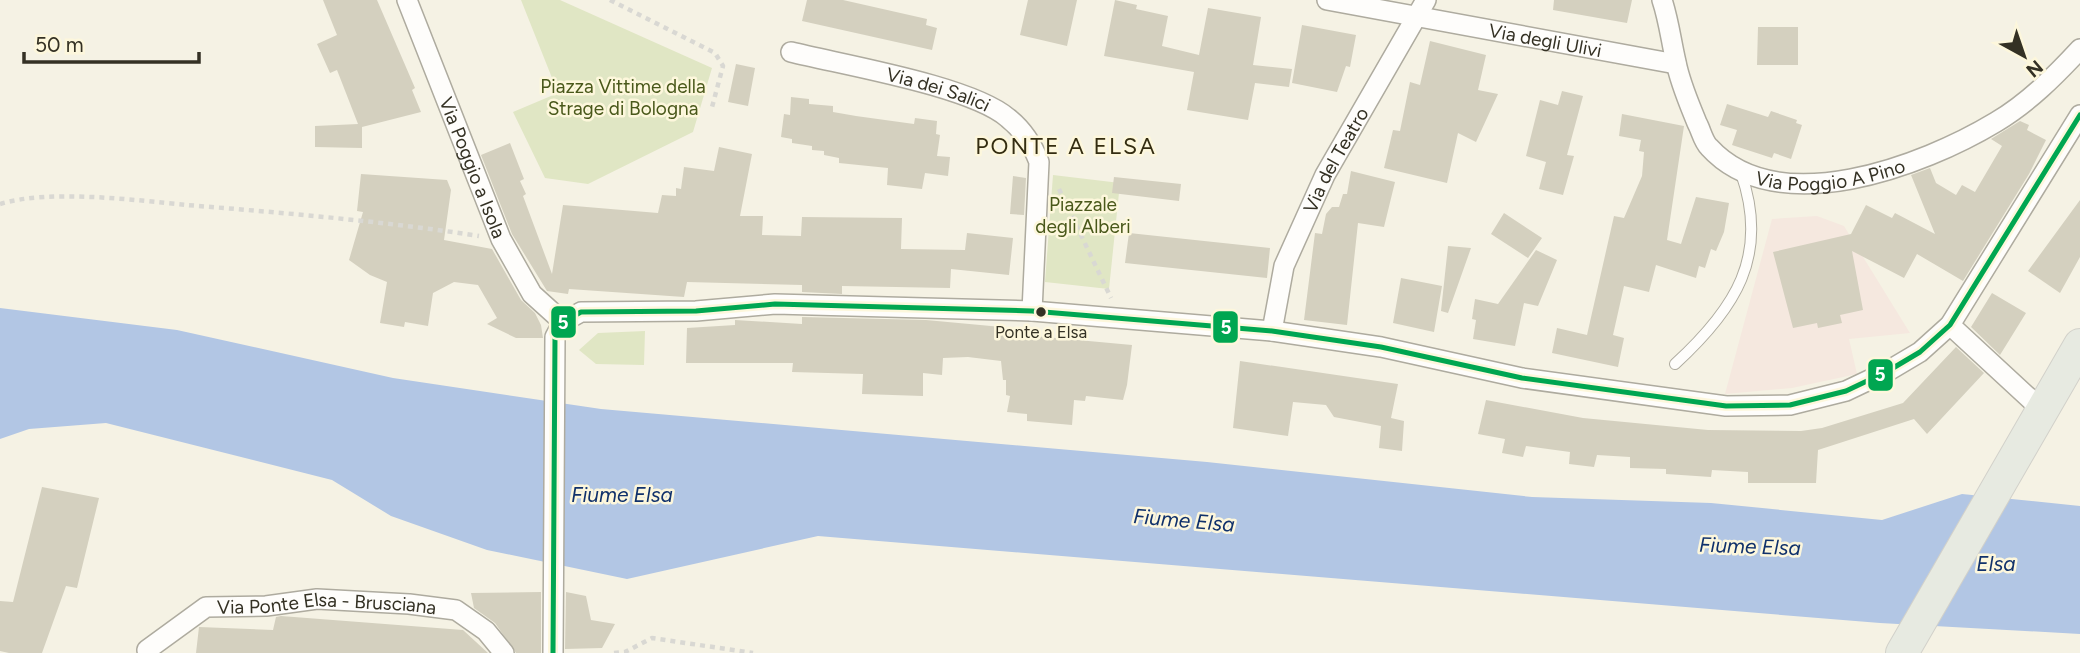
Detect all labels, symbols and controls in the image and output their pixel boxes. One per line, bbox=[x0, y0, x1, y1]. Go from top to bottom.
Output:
street label: Via degli Ulivi bbox=[1487, 18, 1604, 62]
scale bar bbox=[24, 21, 200, 65]
north arrow bbox=[1989, 21, 2059, 91]
text: 50 m bbox=[35, 32, 84, 57]
text: N bbox=[2022, 55, 2048, 82]
street label: Via dei Salici bbox=[884, 62, 994, 116]
park label: Piazza Vittime della Strage di Bologna bbox=[540, 75, 706, 120]
street label: Via Poggio a Isola bbox=[435, 94, 511, 241]
street label: Via del Teatro bbox=[1298, 103, 1373, 216]
district label: PONTE A ELSA bbox=[975, 132, 1157, 160]
street label: Via Poggio A Pino bbox=[1753, 154, 1908, 195]
park label: Piazzale degli Alberi bbox=[1035, 193, 1131, 238]
line badge: 5 bbox=[550, 305, 577, 339]
marker: Ponte a Elsa bbox=[1034, 305, 1048, 319]
line badge: 5 bbox=[1212, 310, 1239, 344]
text: 5 bbox=[557, 311, 569, 334]
text: 5 bbox=[1220, 316, 1232, 339]
place label: Ponte a Elsa bbox=[995, 322, 1087, 342]
line badge: 5 bbox=[1867, 358, 1894, 392]
text: 5 bbox=[1874, 363, 1886, 386]
water label: Fiume Elsa bbox=[571, 482, 673, 507]
water label: Fiume Elsa bbox=[1132, 503, 1236, 537]
water label: Fiume Elsa bbox=[1699, 532, 1801, 560]
water label: Elsa bbox=[1976, 551, 2016, 576]
street label: Via Ponte Elsa - Brusciana bbox=[217, 587, 438, 619]

